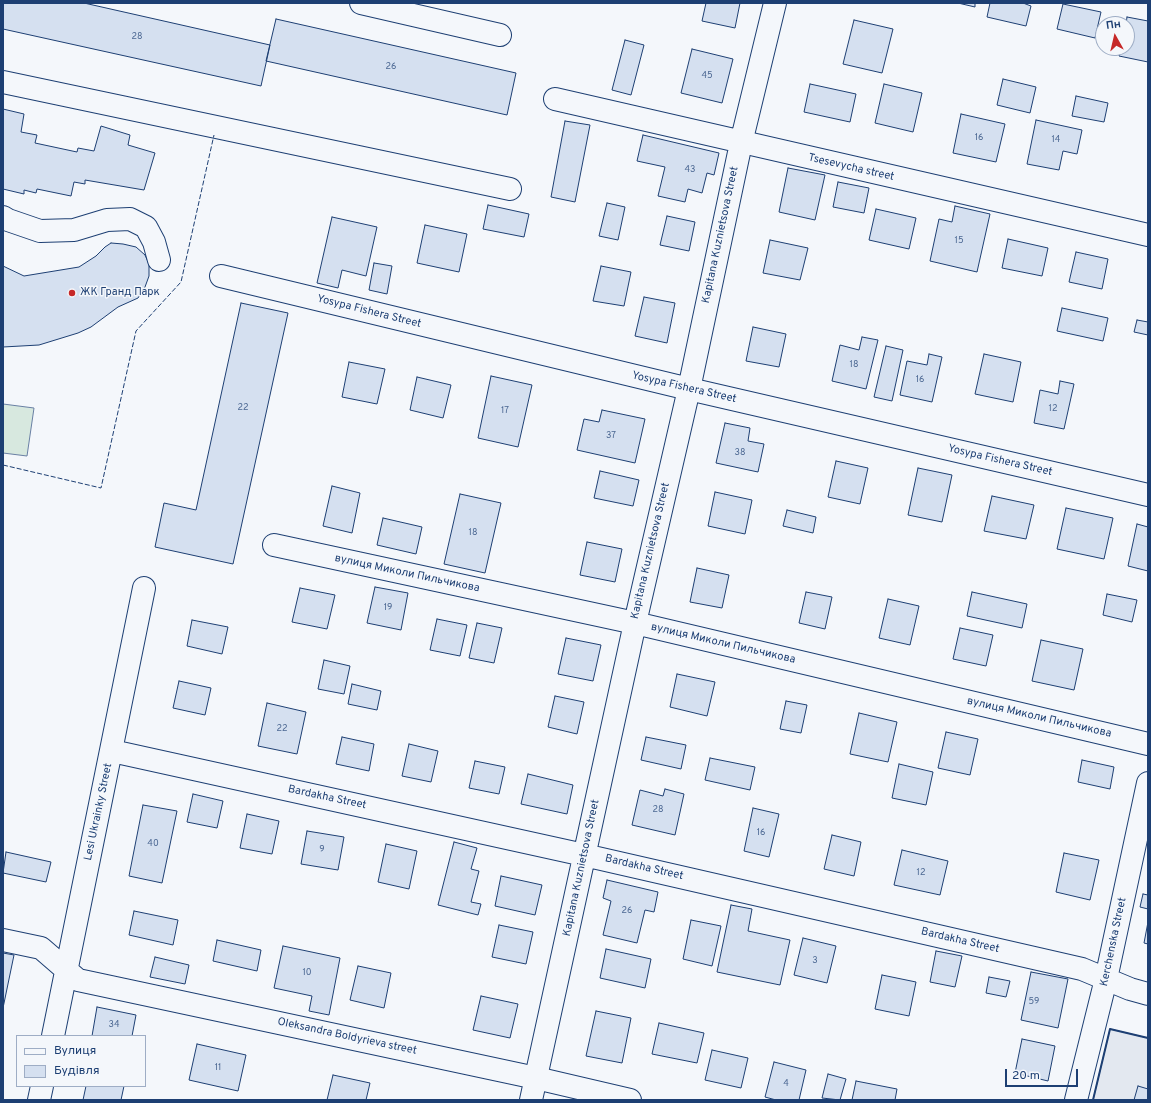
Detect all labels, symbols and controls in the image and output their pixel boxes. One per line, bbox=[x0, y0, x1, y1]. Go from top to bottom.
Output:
north arrow bbox=[1095, 16, 1135, 56]
text: Пн bbox=[1105, 17, 1122, 33]
house number: 28 bbox=[131, 32, 143, 42]
house number: 26 bbox=[386, 62, 396, 72]
house number: 45 bbox=[701, 71, 713, 81]
house number: 16 bbox=[975, 133, 983, 143]
house number: 14 bbox=[1052, 135, 1060, 145]
street label: Tsesevycha street bbox=[807, 152, 895, 184]
house number: 43 bbox=[684, 165, 696, 175]
street label: Kapitana Kuznietsova Street bbox=[700, 165, 742, 305]
house number: 15 bbox=[955, 236, 963, 246]
place label: ЖК Гранд Парк bbox=[80, 286, 160, 300]
marker: ЖК Гранд Парк bbox=[67, 288, 77, 298]
street label: Yosypa Fishera Street bbox=[316, 293, 422, 331]
house number: 18 bbox=[850, 360, 858, 370]
street label: Yosypa Fishera Street bbox=[630, 370, 738, 406]
house number: 16 bbox=[916, 375, 924, 385]
house number: 22 bbox=[237, 403, 249, 413]
house number: 12 bbox=[1049, 404, 1057, 414]
house number: 17 bbox=[501, 406, 509, 416]
house number: 37 bbox=[606, 431, 616, 441]
street label: Yosypa Fishera Street bbox=[946, 443, 1054, 479]
house number: 38 bbox=[735, 448, 745, 458]
street label: Kapitana Kuznietsova Street bbox=[629, 481, 673, 621]
house number: 18 bbox=[469, 528, 477, 538]
street label: вулиця Миколи Пильчикова bbox=[333, 552, 481, 596]
house number: 19 bbox=[384, 603, 392, 613]
street label: вулиця Миколи Пильчикова bbox=[649, 621, 797, 667]
street label: вулиця Миколи Пильчикова bbox=[965, 695, 1113, 741]
house number: 22 bbox=[276, 724, 288, 734]
street label: Lesi Ukrainky Street bbox=[82, 762, 116, 862]
street label: Bardakha Street bbox=[287, 783, 367, 813]
street label: Kapitana Kuznietsova Street bbox=[561, 798, 603, 938]
house number: 28 bbox=[652, 805, 664, 815]
house number: 16 bbox=[757, 828, 765, 838]
house number: 40 bbox=[147, 839, 159, 849]
house number: 9 bbox=[319, 845, 325, 855]
street label: Bardakha Street bbox=[604, 853, 684, 883]
house number: 12 bbox=[917, 868, 925, 878]
street label: Kerchenska Street bbox=[1098, 896, 1130, 988]
house number: 26 bbox=[622, 906, 632, 916]
street label: Bardakha Street bbox=[920, 926, 1000, 956]
house number: 3 bbox=[812, 956, 818, 966]
house number: 10 bbox=[302, 968, 312, 978]
house number: 59 bbox=[1029, 997, 1039, 1007]
street label: Oleksandra Boldyrieva street bbox=[276, 1016, 418, 1058]
house number: 34 bbox=[108, 1020, 120, 1030]
legend bbox=[16, 1035, 146, 1087]
text: Вулиця bbox=[54, 1043, 96, 1059]
scale bar bbox=[1007, 1061, 1080, 1087]
text: Будівля bbox=[54, 1063, 100, 1079]
house number: 11 bbox=[215, 1063, 221, 1073]
text: 20 m bbox=[1012, 1068, 1040, 1084]
house number: 4 bbox=[783, 1079, 789, 1089]

